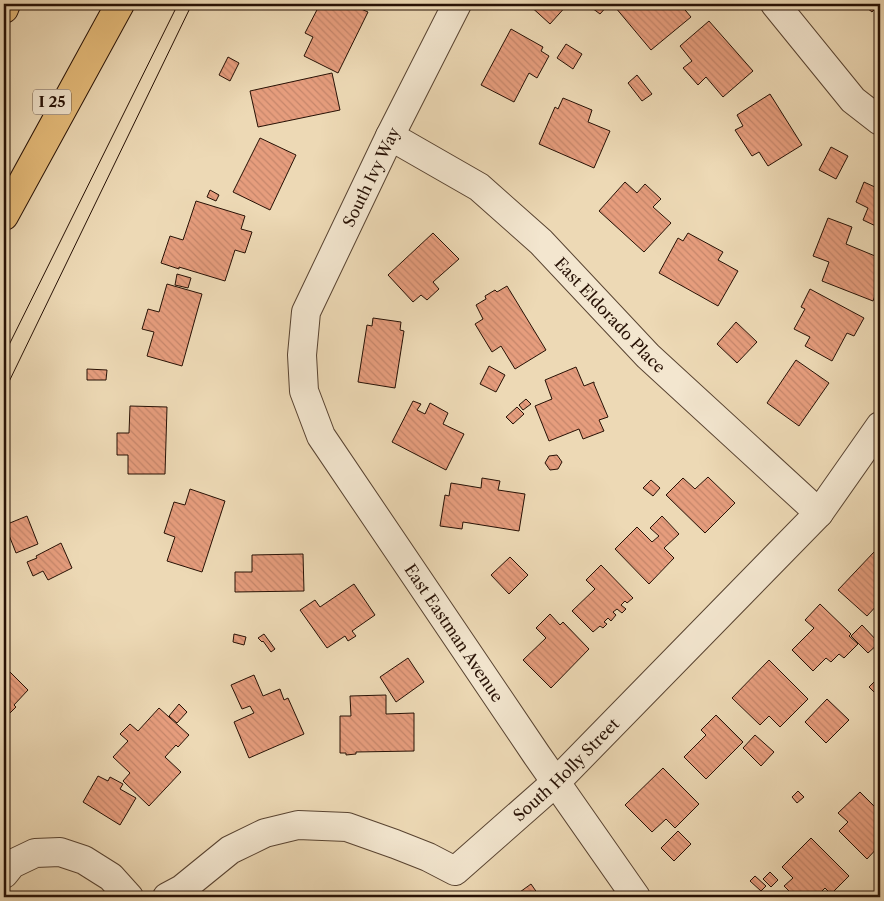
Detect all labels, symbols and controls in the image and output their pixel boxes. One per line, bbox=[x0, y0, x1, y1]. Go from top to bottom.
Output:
road number: I 25 bbox=[33, 90, 71, 114]
street label: South Ivy Way bbox=[338, 123, 404, 230]
street label: East Eldorado Place bbox=[551, 253, 670, 377]
street label: East Eastman Avenue bbox=[400, 560, 508, 706]
street label: South Holly Street bbox=[509, 713, 623, 825]

